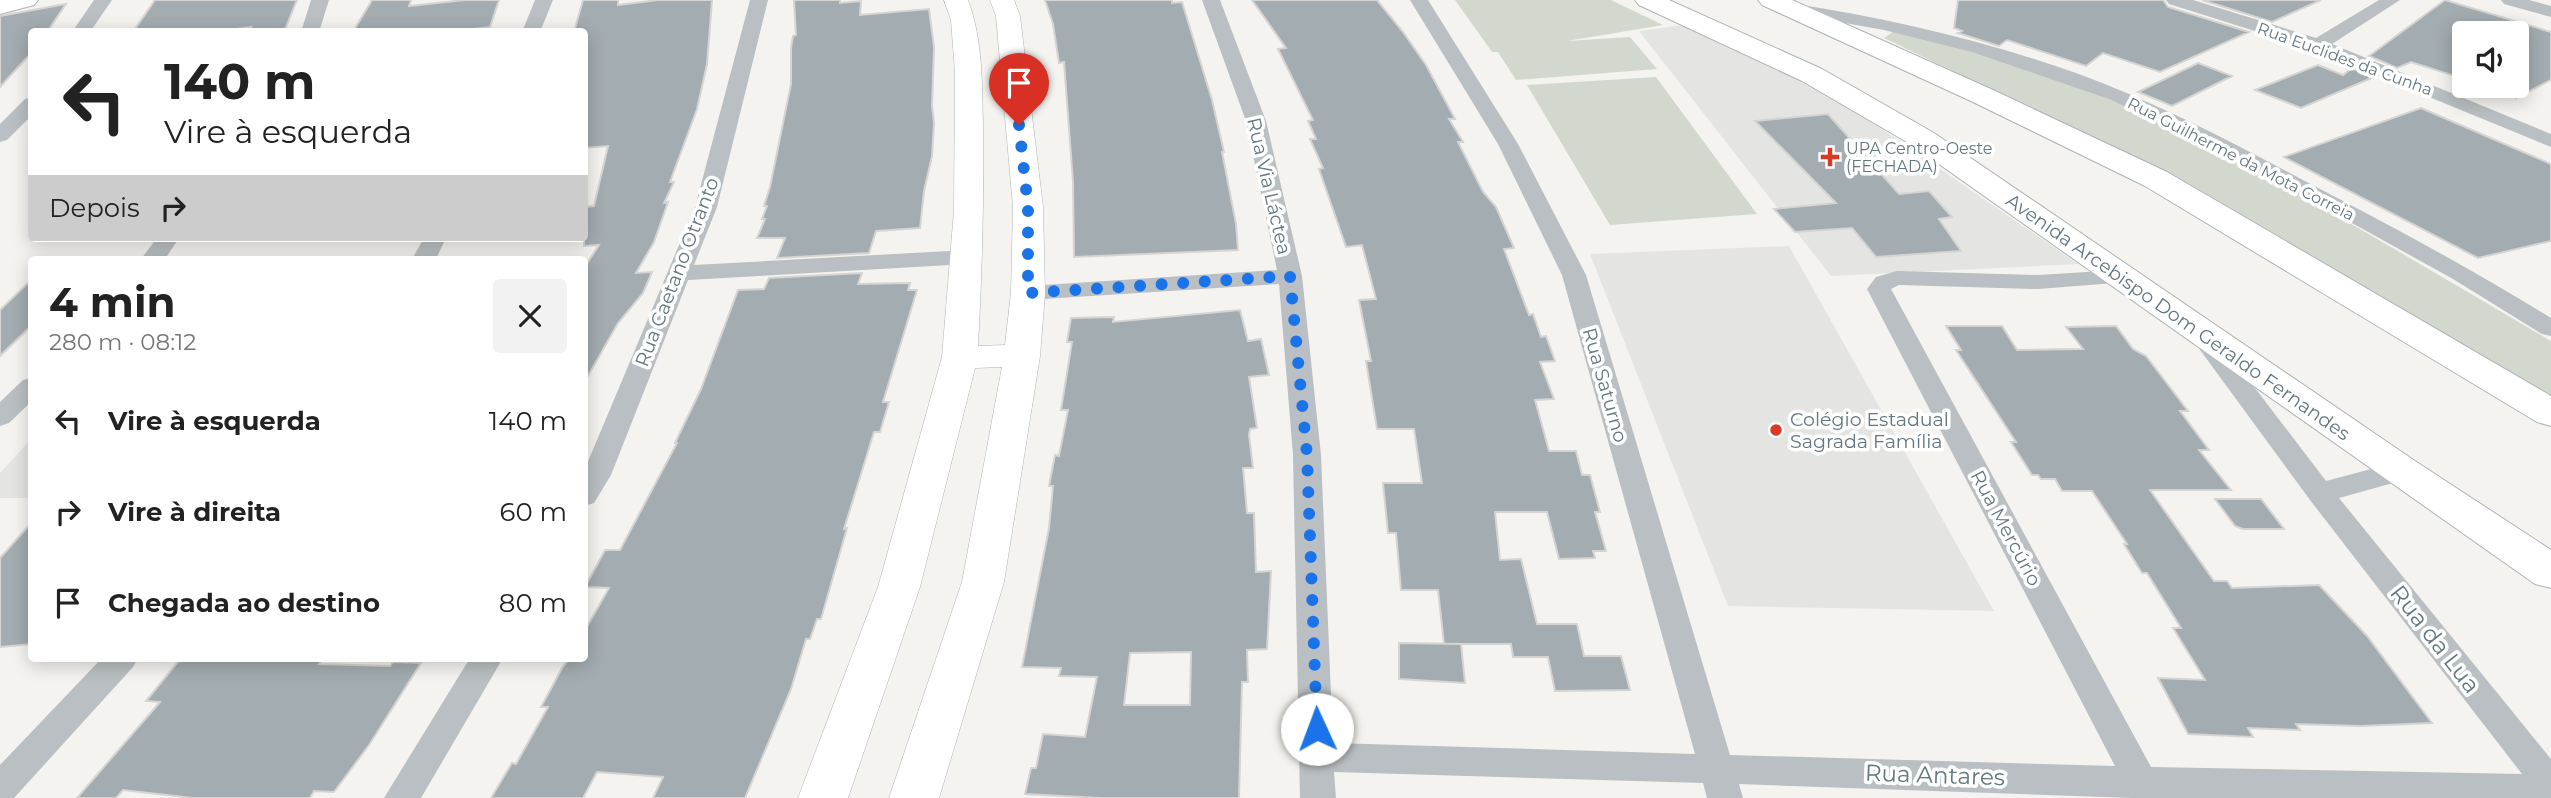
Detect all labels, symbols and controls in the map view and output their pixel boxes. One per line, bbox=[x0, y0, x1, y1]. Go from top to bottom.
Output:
street label: Rua Euclides da Cunha bbox=[2255, 18, 2435, 100]
map controls bbox=[2452, 21, 2529, 98]
button: sound bbox=[2452, 21, 2529, 98]
text: 140 m bbox=[164, 52, 316, 111]
pin bbox=[989, 53, 1049, 125]
icon: left bbox=[49, 56, 140, 147]
icon: arrive bbox=[1000, 64, 1038, 102]
street label: Rua Guilherme da Mota Correia bbox=[2125, 93, 2357, 225]
text: Vire à esquerda bbox=[164, 112, 412, 151]
street label: Rua Via Láctea bbox=[1242, 115, 1296, 257]
place label: UPA Centro-Oeste (FECHADA) bbox=[1846, 139, 1992, 176]
marker: UPA Centro-Oeste (FECHADA) bbox=[1820, 147, 1840, 167]
street label: Rua Caetano Otranto bbox=[630, 174, 724, 370]
icon: right bbox=[154, 189, 192, 227]
street label: Avenida Arcebispo Dom Geraldo Fernandes bbox=[2002, 189, 2354, 445]
text: Depois bbox=[49, 192, 140, 224]
text: 4 min bbox=[49, 276, 176, 328]
button: close bbox=[493, 279, 567, 353]
street label: Rua Saturno bbox=[1578, 325, 1632, 445]
text: 280 m · 08:12 bbox=[49, 328, 196, 356]
icon: left bbox=[49, 402, 87, 440]
text: Vire à esquerda bbox=[108, 405, 321, 437]
text: 140 m bbox=[489, 405, 567, 437]
place label: Colégio Estadual Sagrada Família bbox=[1790, 408, 1949, 453]
marker: Colégio Estadual Sagrada Família bbox=[1768, 422, 1784, 438]
street label: Rua Mercúrio bbox=[1966, 466, 2046, 590]
icon: right bbox=[49, 493, 87, 531]
text: Vire à direita bbox=[108, 496, 281, 528]
text: 60 m bbox=[500, 496, 567, 528]
street label: Rua da Lua bbox=[2384, 579, 2486, 699]
icon: arrive bbox=[49, 584, 87, 622]
text: Chegada ao destino bbox=[108, 587, 380, 619]
text: 80 m bbox=[499, 587, 567, 619]
position arrow bbox=[1280, 692, 1354, 766]
street label: Rua Antares bbox=[1864, 759, 2006, 791]

